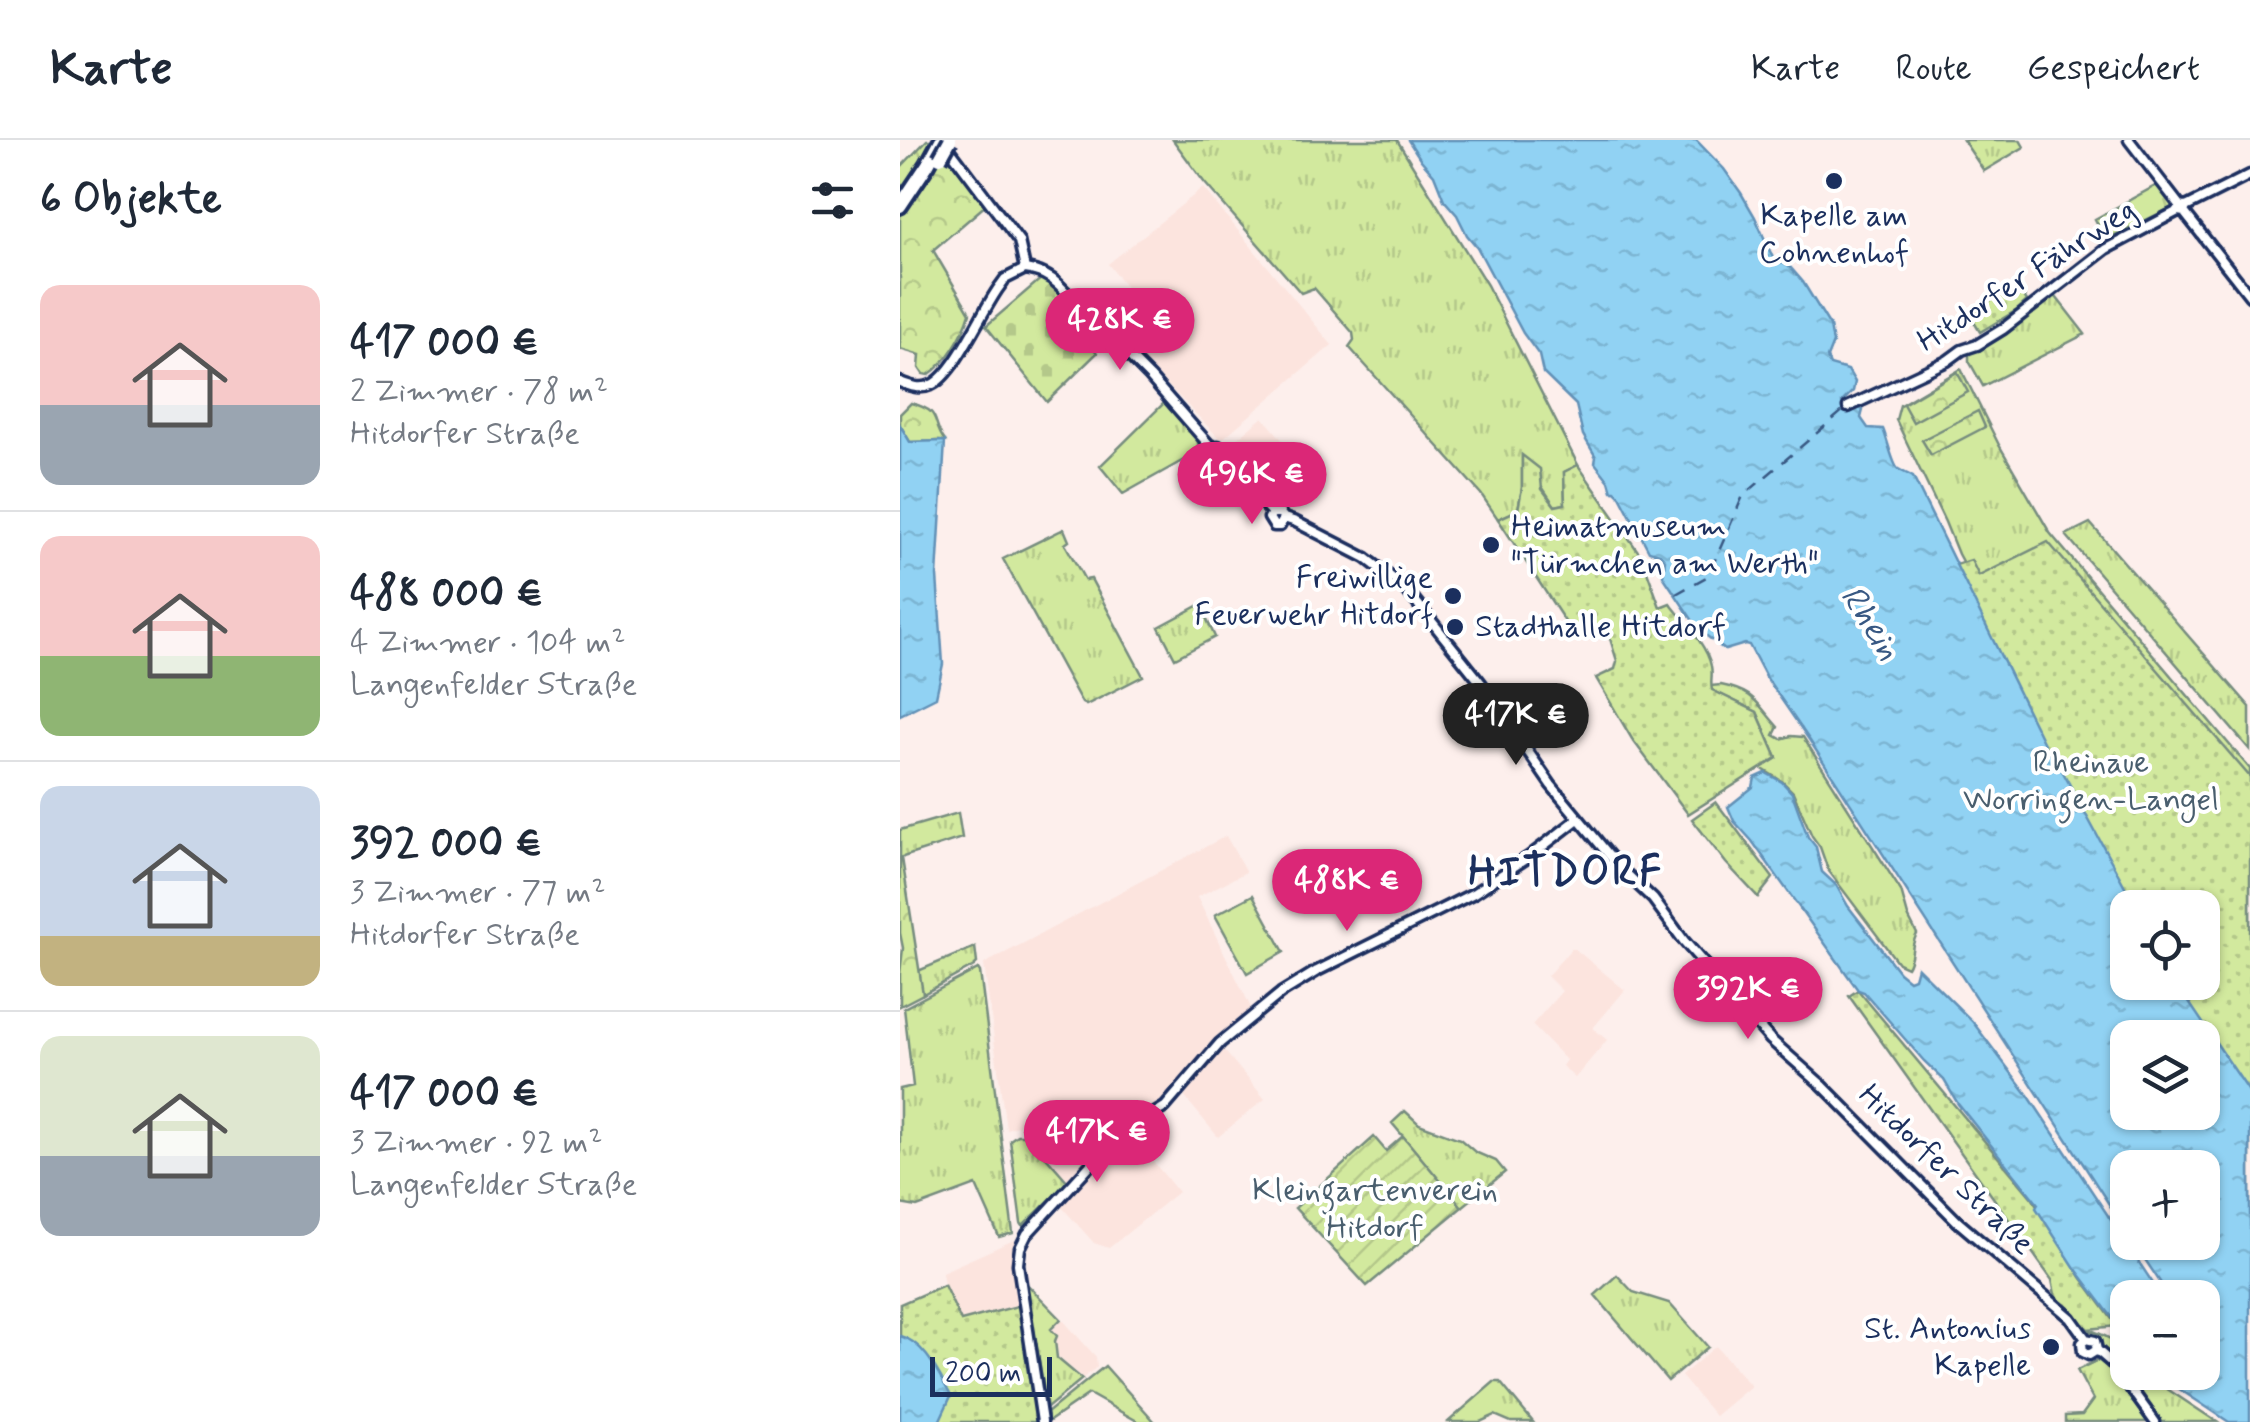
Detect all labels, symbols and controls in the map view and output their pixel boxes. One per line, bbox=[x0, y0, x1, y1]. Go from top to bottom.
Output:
text: Karte bbox=[50, 38, 173, 101]
text: Karte bbox=[1751, 46, 1840, 92]
text: Route bbox=[1895, 46, 1972, 92]
text: Gespeichert bbox=[2027, 46, 2200, 92]
marker: Kapelle am Cohnenhof bbox=[1823, 170, 1845, 192]
text: 6 Objekte bbox=[40, 173, 222, 228]
icon: filters bbox=[805, 173, 860, 228]
street label: Hitdorfer Fährweg bbox=[1910, 190, 2144, 362]
place label: Kapelle am Cohnenhof bbox=[1759, 195, 1909, 274]
pin: 428K € bbox=[1039, 288, 1201, 373]
text: 428K € bbox=[1067, 299, 1173, 341]
text: 417 000 € bbox=[350, 316, 539, 371]
icon: home bbox=[120, 325, 240, 445]
text: 2 Zimmer · 78 m² bbox=[350, 371, 608, 413]
text: Hitdorfer Straße bbox=[350, 413, 580, 455]
pin: 496K € bbox=[1171, 442, 1333, 527]
text: 496K € bbox=[1200, 453, 1305, 495]
place label: Heimatmuseum "Türmchen am Werth" bbox=[1511, 506, 1819, 585]
marker: Heimatmuseum "Türmchen am Werth" bbox=[1480, 534, 1502, 556]
place label: Freiwillige Feuerwehr Hitdorf bbox=[1194, 557, 1433, 636]
text: 488 000 € bbox=[350, 567, 543, 622]
icon: home bbox=[120, 576, 240, 696]
water label: Rhein bbox=[1829, 577, 1911, 669]
marker: Freiwillige Feuerwehr Hitdorf bbox=[1442, 585, 1464, 607]
place label: Stadthalle Hitdorf bbox=[1475, 606, 1726, 648]
marker: Stadthalle Hitdorf bbox=[1444, 616, 1466, 638]
text: 4 Zimmer · 104 m² bbox=[350, 622, 626, 664]
text: Langenfelder Straße bbox=[350, 664, 637, 706]
pin: 417K € bbox=[1435, 683, 1597, 768]
text: 417K € bbox=[1465, 694, 1567, 736]
park label: Rheinaue Worringen-Langel bbox=[1963, 742, 2219, 824]
text: 392 000 € bbox=[350, 817, 542, 872]
icon: home bbox=[120, 826, 240, 946]
district label: HITDORF bbox=[1468, 846, 1664, 901]
pin: 488K € bbox=[1266, 849, 1428, 934]
text: 488K € bbox=[1294, 860, 1400, 902]
text: 3 Zimmer · 77 m² bbox=[350, 872, 605, 914]
map controls bbox=[2110, 890, 2220, 1390]
button: locate bbox=[2110, 890, 2220, 1000]
text: Hitdorfer Straße bbox=[350, 914, 580, 956]
pin: 392K € bbox=[1667, 957, 1829, 1042]
text: 392K € bbox=[1696, 968, 1800, 1010]
button: layers bbox=[2110, 1020, 2220, 1130]
text: 417 000 € bbox=[350, 1067, 539, 1122]
street label: Hitdorfer Straße bbox=[1849, 1075, 2043, 1265]
icon: home bbox=[120, 1076, 240, 1196]
pin: 417K € bbox=[1016, 1100, 1178, 1185]
text: 417K € bbox=[1046, 1111, 1148, 1153]
text: 3 Zimmer · 92 m² bbox=[350, 1122, 602, 1164]
button: + bbox=[2110, 1150, 2220, 1260]
text: Langenfelder Straße bbox=[350, 1164, 637, 1206]
park label: Kleingartenverein Hitdorf bbox=[1252, 1170, 1498, 1249]
button: − bbox=[2110, 1280, 2220, 1390]
place label: St. Antonius Kapelle bbox=[1864, 1308, 2031, 1387]
marker: St. Antonius Kapelle bbox=[2040, 1336, 2062, 1358]
scale bar bbox=[930, 1352, 1052, 1396]
text: 200 m bbox=[945, 1356, 1021, 1393]

